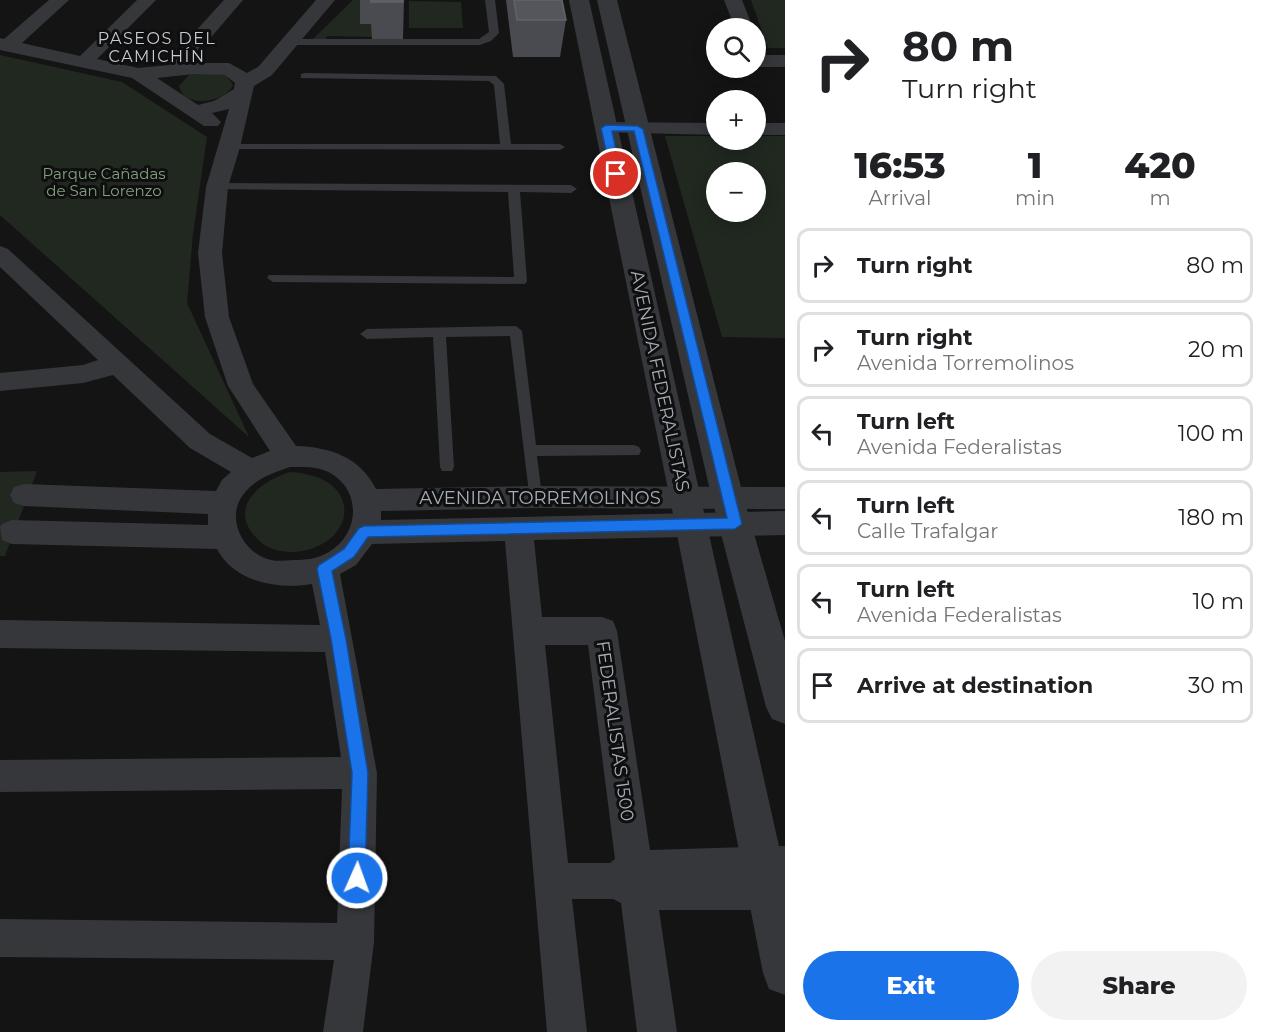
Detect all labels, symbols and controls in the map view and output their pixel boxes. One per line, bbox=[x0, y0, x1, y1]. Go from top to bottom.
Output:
map controls bbox=[706, 18, 766, 222]
button: search bbox=[706, 18, 766, 78]
text: 80 m bbox=[902, 20, 1014, 72]
icon: right bbox=[803, 24, 881, 102]
district label: PASEOS DEL CAMICHÍN bbox=[98, 29, 216, 66]
text: Turn right bbox=[902, 72, 1037, 105]
button: + bbox=[706, 90, 766, 150]
text: 16:53 bbox=[854, 143, 946, 187]
text: 1 bbox=[1028, 143, 1042, 187]
text: 420 bbox=[1124, 143, 1196, 187]
pin bbox=[590, 148, 641, 199]
icon: arrive bbox=[599, 157, 632, 190]
button: − bbox=[706, 162, 766, 222]
park label: Parque Cañadas de San Lorenzo bbox=[42, 164, 166, 200]
text: Arrival bbox=[868, 186, 932, 210]
text: min bbox=[1015, 186, 1055, 210]
text: m bbox=[1149, 186, 1171, 210]
icon: right bbox=[806, 249, 839, 282]
text: Turn right bbox=[857, 252, 972, 279]
text: 80 m bbox=[1186, 252, 1244, 279]
street label: AVENIDA FEDERALISTAS bbox=[626, 268, 694, 494]
text: Turn right bbox=[857, 324, 972, 351]
icon: right bbox=[806, 333, 839, 366]
text: 20 m bbox=[1188, 336, 1244, 363]
text: Avenida Torremolinos bbox=[857, 351, 1074, 375]
text: Turn left bbox=[857, 408, 955, 435]
icon: left bbox=[806, 417, 839, 450]
text: 100 m bbox=[1178, 420, 1244, 447]
text: Avenida Federalistas bbox=[857, 435, 1062, 459]
street label: AVENIDA TORREMOLINOS bbox=[419, 487, 661, 509]
text: Turn left bbox=[857, 492, 955, 519]
icon: left bbox=[806, 501, 839, 534]
text: 180 m bbox=[1178, 504, 1244, 531]
text: Calle Trafalgar bbox=[857, 519, 998, 543]
text: Turn left bbox=[857, 576, 955, 603]
icon: left bbox=[806, 585, 839, 618]
text: 10 m bbox=[1192, 588, 1244, 615]
text: Avenida Federalistas bbox=[857, 603, 1062, 627]
street label: FEDERALISTAS 1500 bbox=[591, 639, 639, 823]
icon: arrive bbox=[806, 669, 839, 702]
text: Arrive at destination bbox=[857, 672, 1093, 699]
text: 30 m bbox=[1188, 672, 1244, 699]
position arrow bbox=[325, 846, 389, 910]
button: Exit bbox=[803, 951, 1019, 1020]
button: Share bbox=[1031, 951, 1247, 1020]

